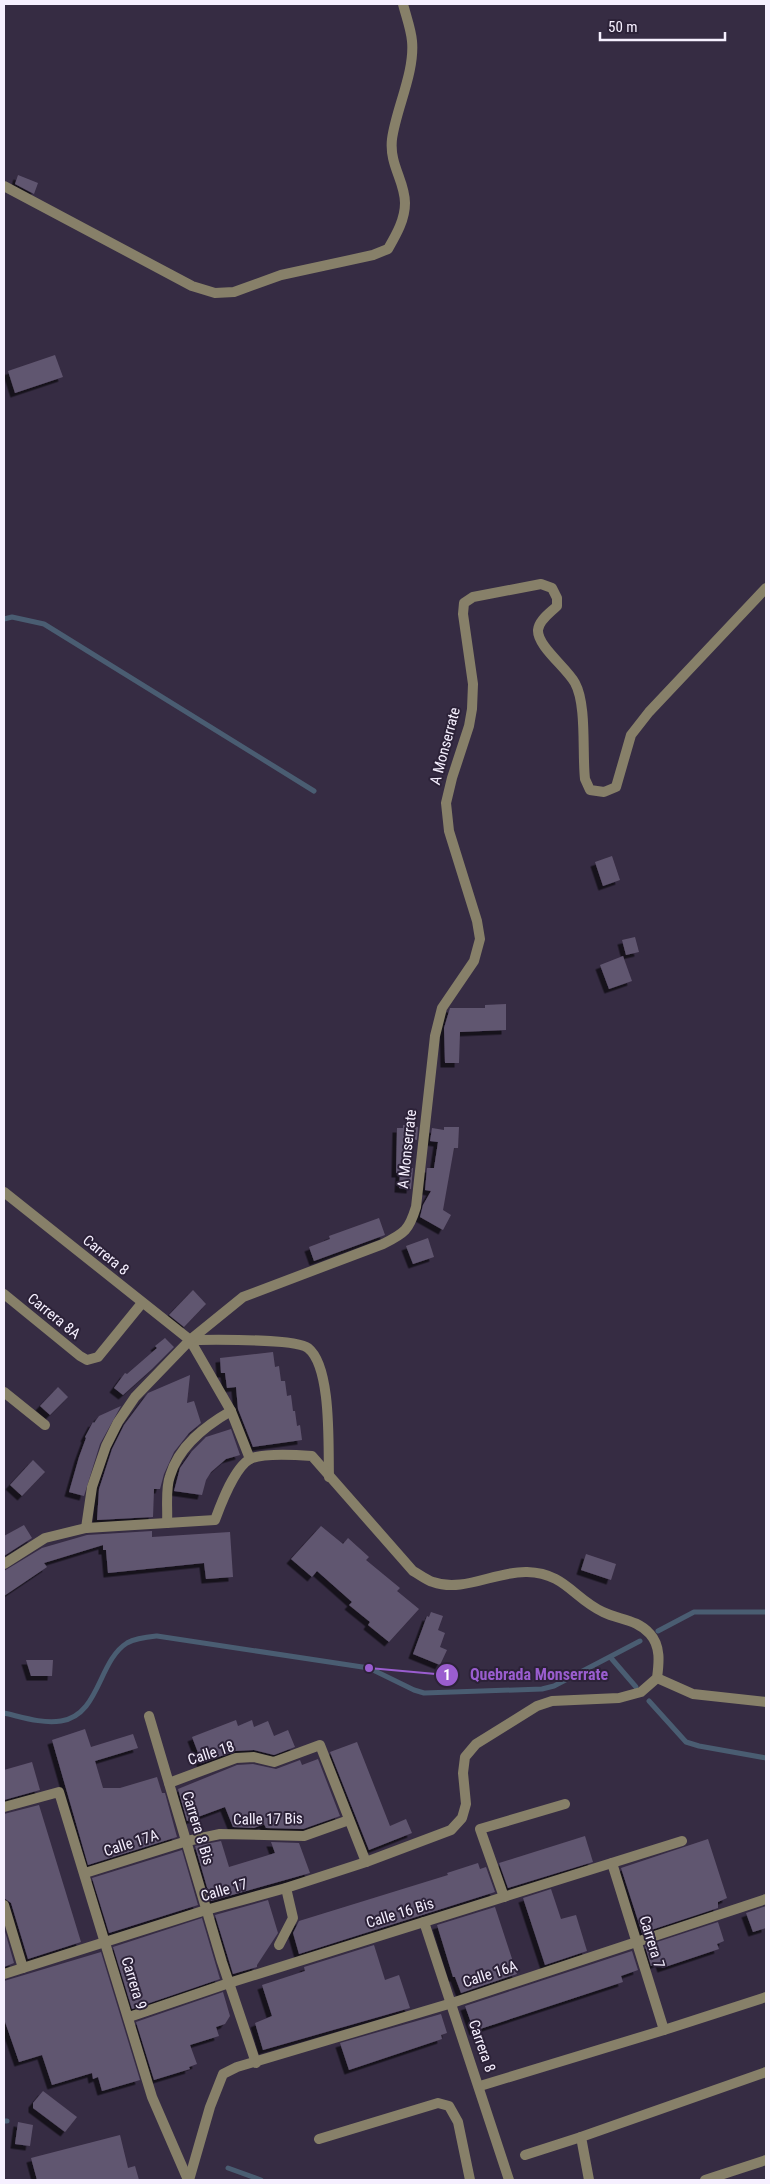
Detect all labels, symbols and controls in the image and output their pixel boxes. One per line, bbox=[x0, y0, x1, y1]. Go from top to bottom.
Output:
scale bar bbox=[600, 10, 725, 42]
text: 50 m bbox=[608, 18, 638, 36]
street label: A Monserrate bbox=[426, 705, 464, 787]
street label: A Monserrate bbox=[394, 1108, 420, 1190]
street label: Carrera 8 bbox=[79, 1231, 133, 1279]
street label: Carrera 8A bbox=[24, 1289, 84, 1343]
callout: Quebrada Monserrate bbox=[435, 1659, 618, 1690]
text: Quebrada Monserrate bbox=[470, 1665, 608, 1684]
text: 1 bbox=[443, 1666, 451, 1684]
street label: Calle 18 bbox=[185, 1737, 237, 1769]
street label: Carrera 8 Bis bbox=[178, 1789, 218, 1867]
street label: Calle 17 Bis bbox=[233, 1809, 303, 1829]
street label: Calle 17A bbox=[101, 1826, 161, 1860]
street label: Calle 17 bbox=[199, 1875, 249, 1905]
street label: Calle 16 Bis bbox=[364, 1894, 436, 1932]
street label: Carrera 7 bbox=[635, 1914, 669, 1970]
street label: Carrera 9 bbox=[117, 1955, 151, 2011]
street label: Calle 16A bbox=[460, 1957, 520, 1991]
street label: Carrera 8 bbox=[465, 2018, 499, 2074]

